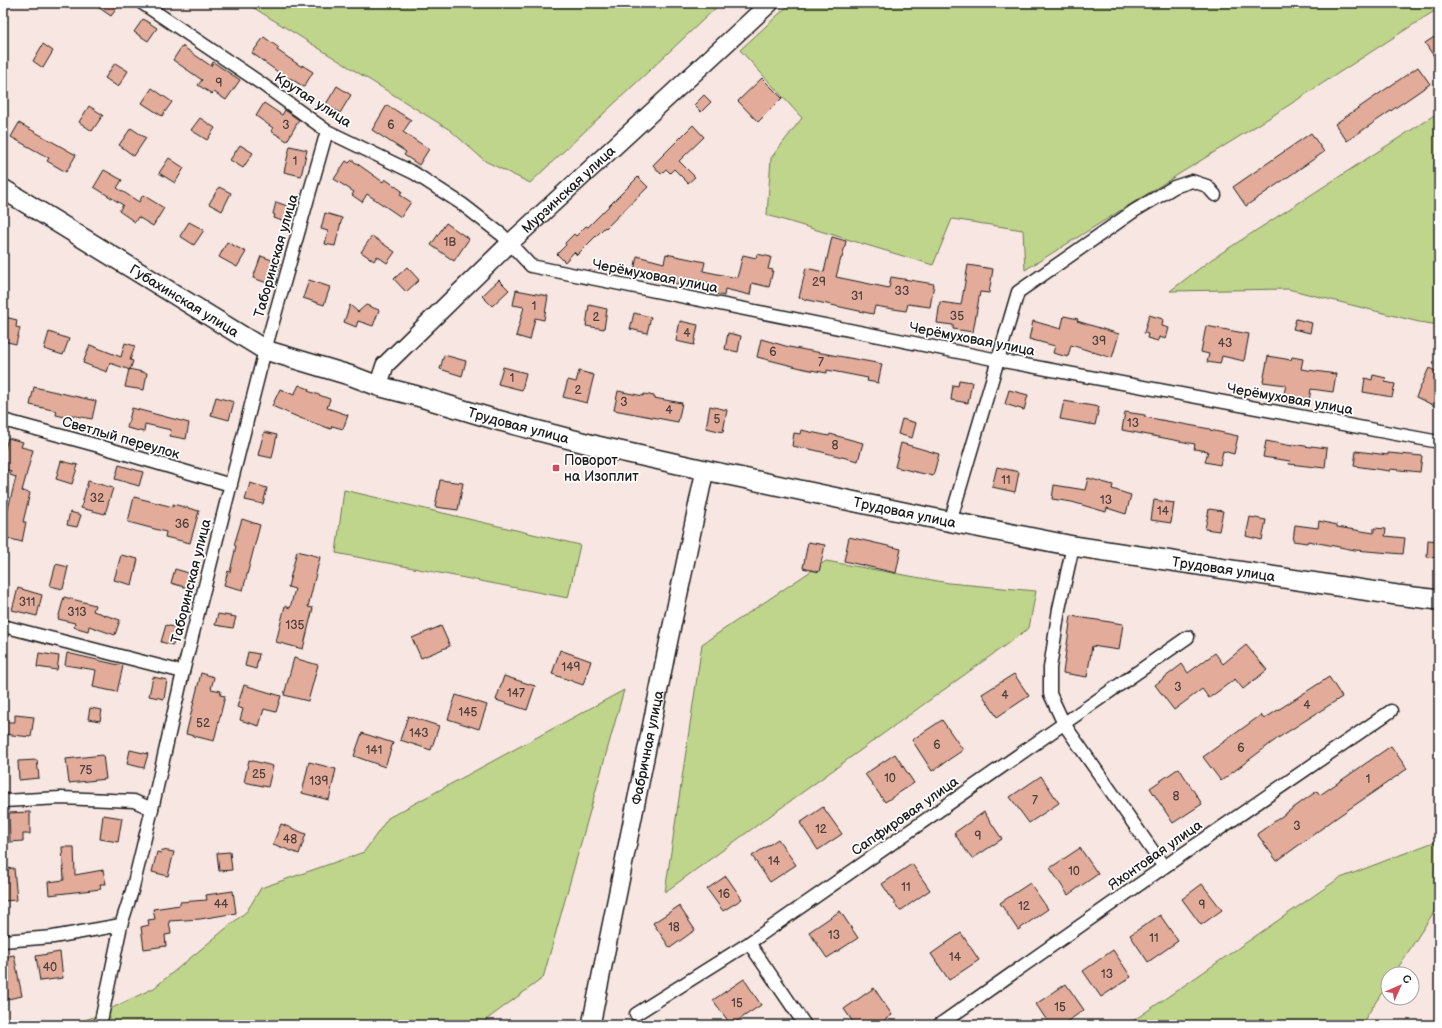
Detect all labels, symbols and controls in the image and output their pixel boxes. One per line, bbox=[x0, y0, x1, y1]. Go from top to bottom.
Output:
street label: Крутая улица bbox=[271, 69, 355, 132]
house number: 9 bbox=[216, 76, 223, 91]
house number: 3 bbox=[282, 118, 290, 133]
house number: 6 bbox=[387, 118, 395, 133]
street label: Мурзинская улица bbox=[518, 141, 619, 237]
house number: 1 bbox=[293, 154, 297, 169]
street label: Таборинская улица bbox=[250, 192, 302, 320]
house number: 1В bbox=[444, 235, 457, 250]
street label: Черёмуховая улица bbox=[591, 255, 720, 297]
street label: Губахинская улица bbox=[127, 261, 243, 341]
house number: 29 bbox=[812, 275, 826, 290]
house number: 33 bbox=[895, 284, 909, 299]
house number: 31 bbox=[851, 289, 863, 304]
house number: 1 bbox=[532, 299, 536, 314]
house number: 35 bbox=[950, 309, 964, 324]
house number: 2 bbox=[592, 310, 600, 325]
street label: Черёмуховая улица bbox=[908, 318, 1037, 360]
house number: 4 bbox=[683, 326, 691, 341]
house number: 39 bbox=[1092, 334, 1106, 349]
house number: 43 bbox=[1218, 336, 1232, 351]
house number: 6 bbox=[769, 345, 777, 360]
house number: 7 bbox=[818, 355, 824, 370]
house number: 1 bbox=[510, 371, 514, 386]
street label: Черёмуховая улица bbox=[1226, 380, 1355, 419]
house number: 2 bbox=[574, 383, 582, 398]
house number: 3 bbox=[620, 395, 628, 410]
street label: Трудовая улица bbox=[466, 403, 572, 447]
house number: 4 bbox=[665, 403, 673, 418]
house number: 5 bbox=[714, 412, 721, 427]
street label: Светлый переулок bbox=[60, 413, 182, 463]
house number: 13 bbox=[1127, 416, 1139, 431]
house number: 8 bbox=[832, 438, 839, 453]
place label: Поворот на Изоплит bbox=[564, 452, 639, 485]
marker: Поворот на Изоплит bbox=[551, 463, 561, 473]
house number: 11 bbox=[1001, 473, 1011, 488]
house number: 32 bbox=[90, 491, 104, 506]
street label: Трудовая улица bbox=[852, 493, 958, 531]
house number: 13 bbox=[1100, 493, 1112, 508]
house number: 14 bbox=[1157, 504, 1170, 519]
street label: Таборинская улица bbox=[167, 516, 215, 645]
house number: 36 bbox=[175, 517, 189, 532]
street label: Трудовая улица bbox=[1171, 553, 1277, 585]
house number: 311 bbox=[19, 595, 35, 610]
house number: 313 bbox=[67, 605, 87, 620]
house number: 135 bbox=[286, 618, 305, 633]
house number: 149 bbox=[562, 660, 581, 675]
house number: 3 bbox=[1174, 680, 1182, 695]
house number: 147 bbox=[507, 686, 525, 701]
street label: Фабричная улица bbox=[627, 688, 667, 806]
house number: 4 bbox=[1001, 688, 1009, 703]
house number: 4 bbox=[1303, 698, 1311, 713]
house number: 145 bbox=[459, 705, 478, 720]
house number: 52 bbox=[196, 716, 210, 731]
house number: 143 bbox=[409, 726, 429, 741]
house number: 6 bbox=[933, 738, 941, 753]
house number: 6 bbox=[1237, 741, 1245, 756]
house number: 141 bbox=[366, 743, 382, 758]
house number: 75 bbox=[80, 763, 93, 778]
house number: 25 bbox=[252, 767, 266, 782]
house number: 10 bbox=[884, 771, 896, 786]
street label: Сапфировая улица bbox=[848, 772, 962, 859]
house number: 1 bbox=[1366, 772, 1370, 787]
house number: 139 bbox=[310, 774, 329, 789]
house number: 8 bbox=[1173, 789, 1180, 804]
house number: 7 bbox=[1032, 793, 1038, 808]
street label: Яхонтовая улица bbox=[1105, 816, 1206, 894]
house number: 3 bbox=[1293, 819, 1301, 834]
house number: 12 bbox=[815, 822, 827, 837]
house number: 9 bbox=[975, 829, 982, 844]
house number: 48 bbox=[283, 832, 297, 847]
house number: 14 bbox=[768, 854, 781, 869]
house number: 10 bbox=[1068, 864, 1080, 879]
house number: 11 bbox=[901, 880, 911, 895]
house number: 16 bbox=[718, 887, 730, 902]
house number: 44 bbox=[214, 897, 229, 912]
house number: 9 bbox=[1199, 898, 1206, 913]
house number: 12 bbox=[1018, 899, 1030, 914]
house number: 18 bbox=[668, 920, 680, 935]
house number: 13 bbox=[828, 928, 840, 943]
house number: 11 bbox=[1149, 931, 1159, 946]
house number: 14 bbox=[949, 950, 962, 965]
house number: 40 bbox=[43, 960, 57, 975]
north arrow bbox=[1380, 966, 1420, 1006]
house number: 13 bbox=[1101, 967, 1113, 982]
text: С bbox=[1399, 972, 1414, 987]
house number: 15 bbox=[731, 996, 743, 1011]
house number: 15 bbox=[1054, 1000, 1066, 1015]

